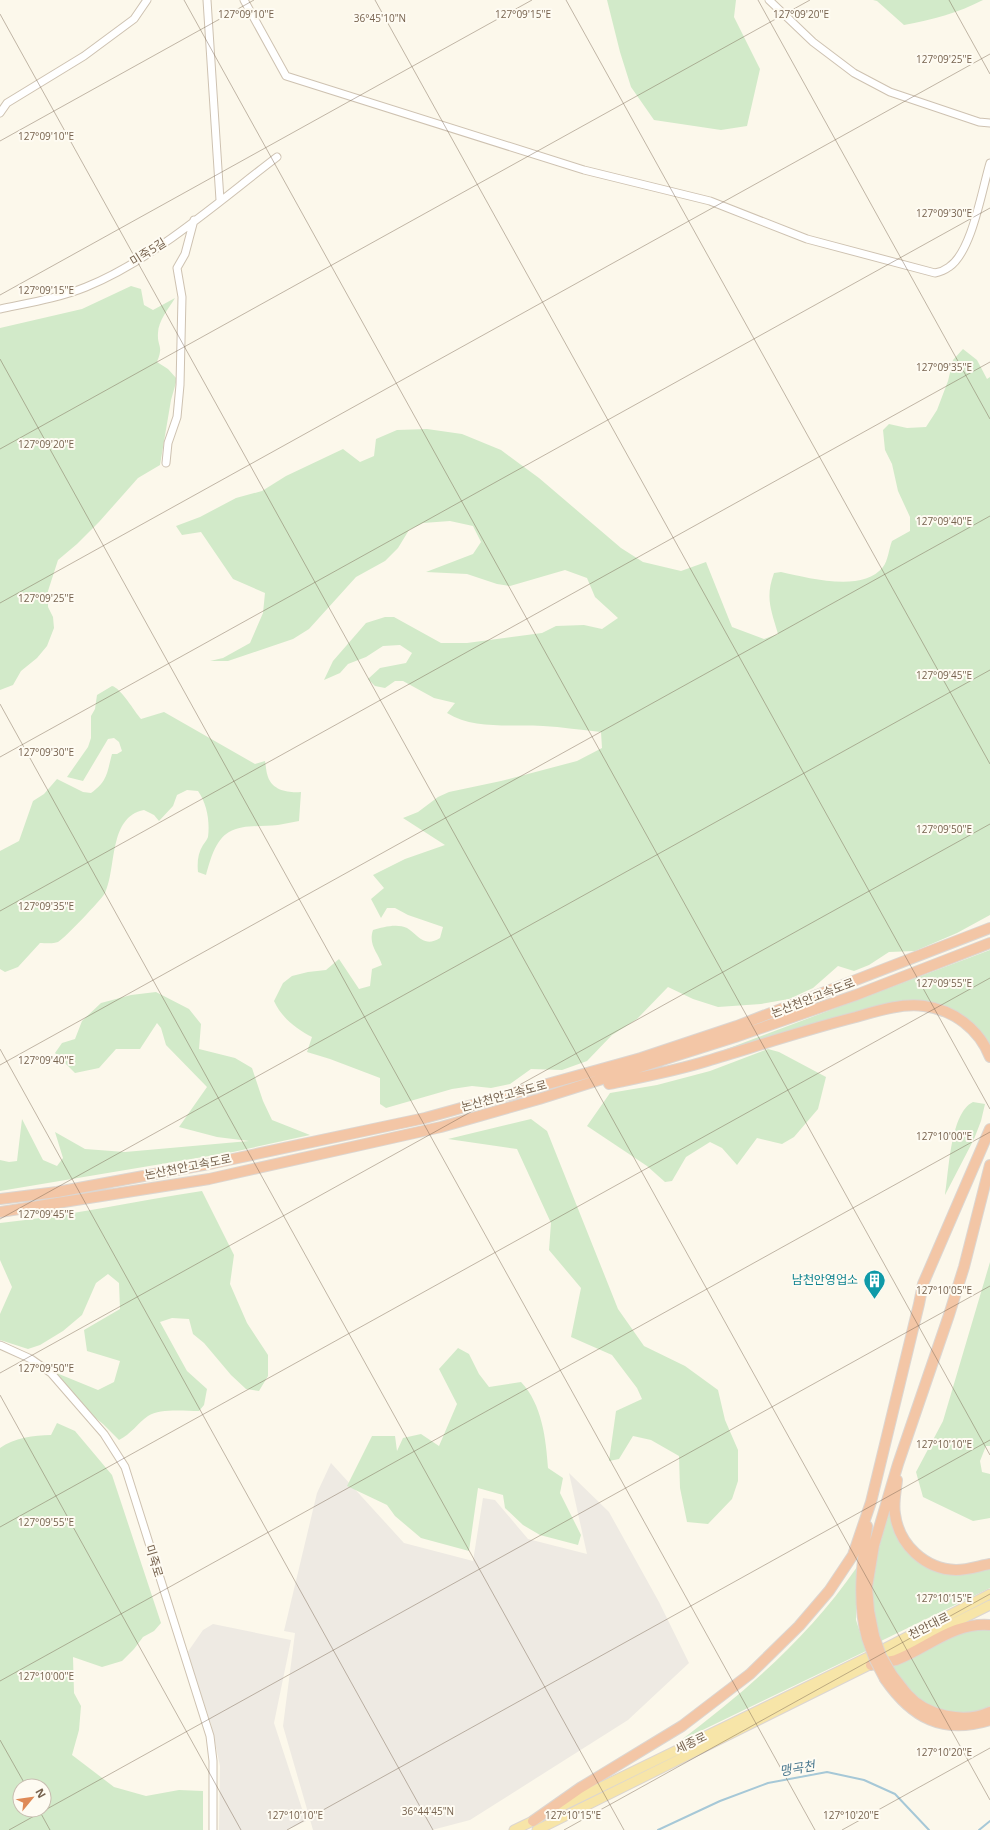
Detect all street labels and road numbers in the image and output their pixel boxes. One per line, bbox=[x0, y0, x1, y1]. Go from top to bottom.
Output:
street label: 미죽5길 bbox=[126, 234, 169, 269]
street label: 논산천안고속도로 bbox=[769, 974, 857, 1021]
street label: 논산천안고속도로 bbox=[459, 1076, 549, 1115]
street label: 논산천안고속도로 bbox=[143, 1150, 233, 1183]
street label: 미죽로 bbox=[142, 1543, 167, 1579]
street label: 천안대로 bbox=[905, 1608, 952, 1643]
street label: 세종로 bbox=[672, 1728, 709, 1757]

